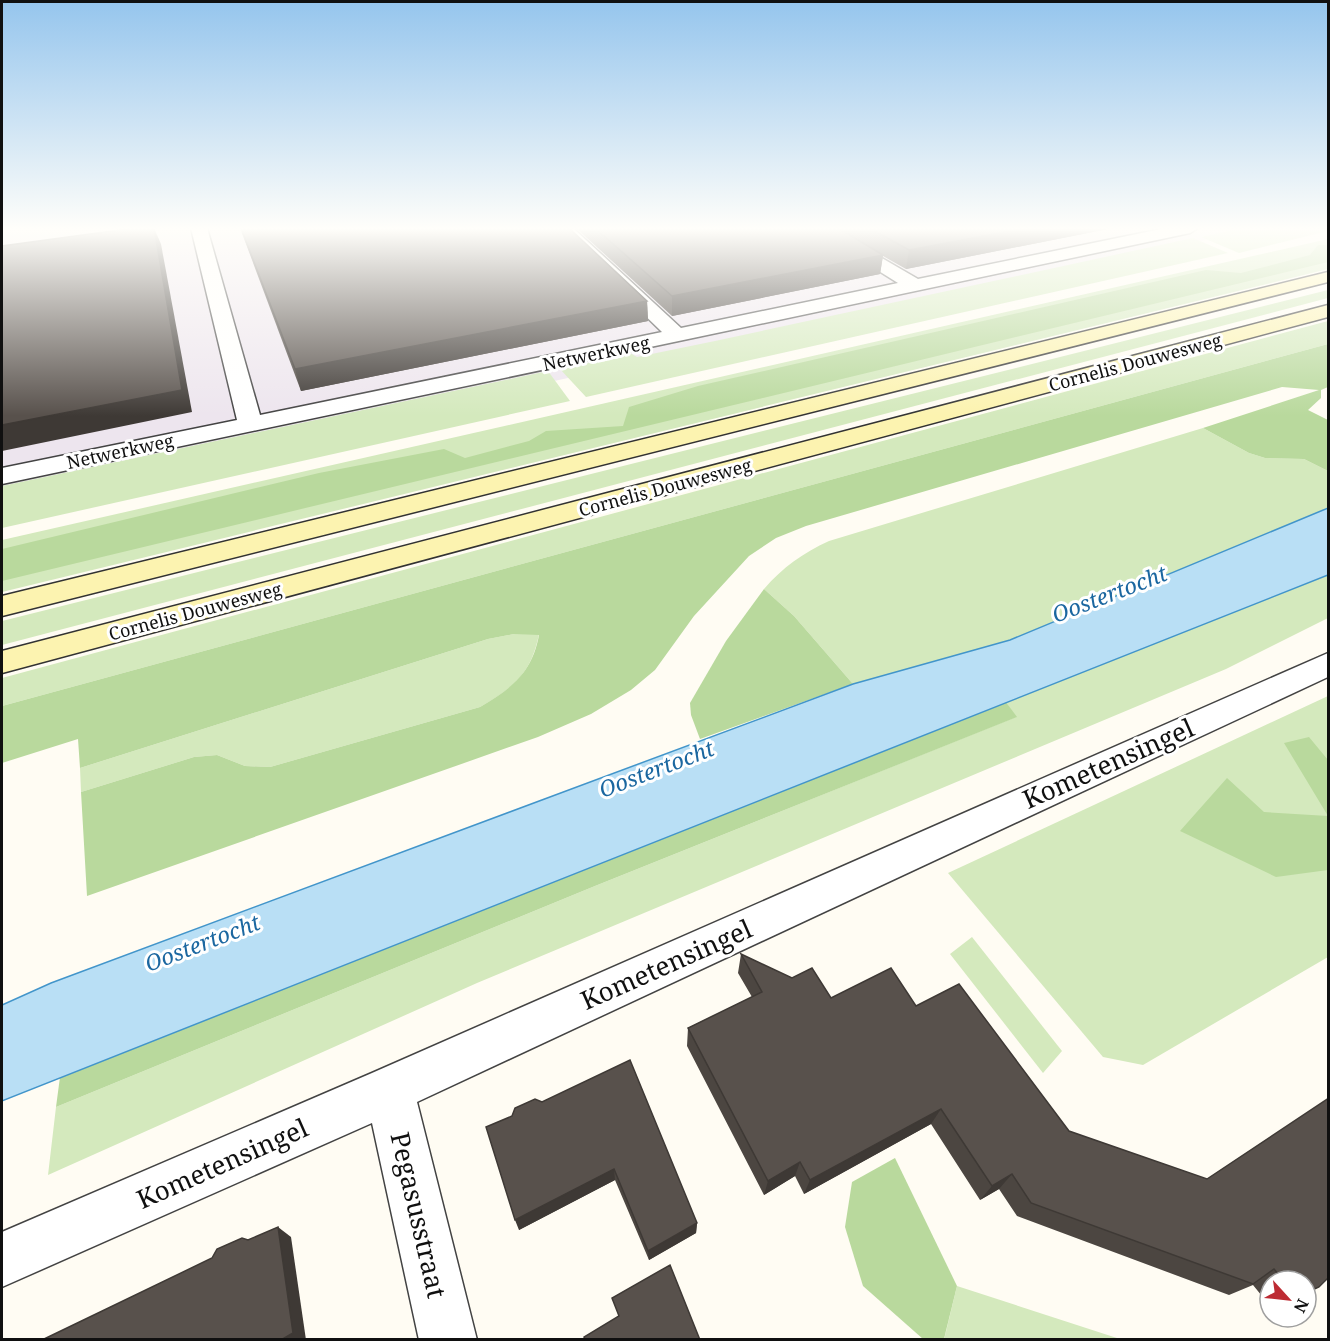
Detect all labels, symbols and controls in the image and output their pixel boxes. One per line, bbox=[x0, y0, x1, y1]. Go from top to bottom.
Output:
street label: Cornelis Douwesweg bbox=[1046, 327, 1225, 397]
street label: Netwerkweg bbox=[540, 330, 652, 376]
street label: Netwerkweg bbox=[64, 428, 176, 474]
street label: Cornelis Douwesweg bbox=[576, 452, 755, 522]
water label: Oostertocht bbox=[1047, 557, 1172, 629]
street label: Cornelis Douwesweg bbox=[106, 576, 285, 646]
street label: Kometensingel bbox=[1017, 709, 1199, 817]
water label: Oostertocht bbox=[594, 732, 719, 804]
water label: Oostertocht bbox=[140, 906, 265, 978]
street label: Kometensingel bbox=[575, 910, 757, 1018]
street label: Kometensingel bbox=[131, 1109, 313, 1217]
street label: Pegasusstraat bbox=[382, 1129, 456, 1301]
north arrow bbox=[1258, 1269, 1318, 1329]
text: N bbox=[1289, 1295, 1314, 1317]

